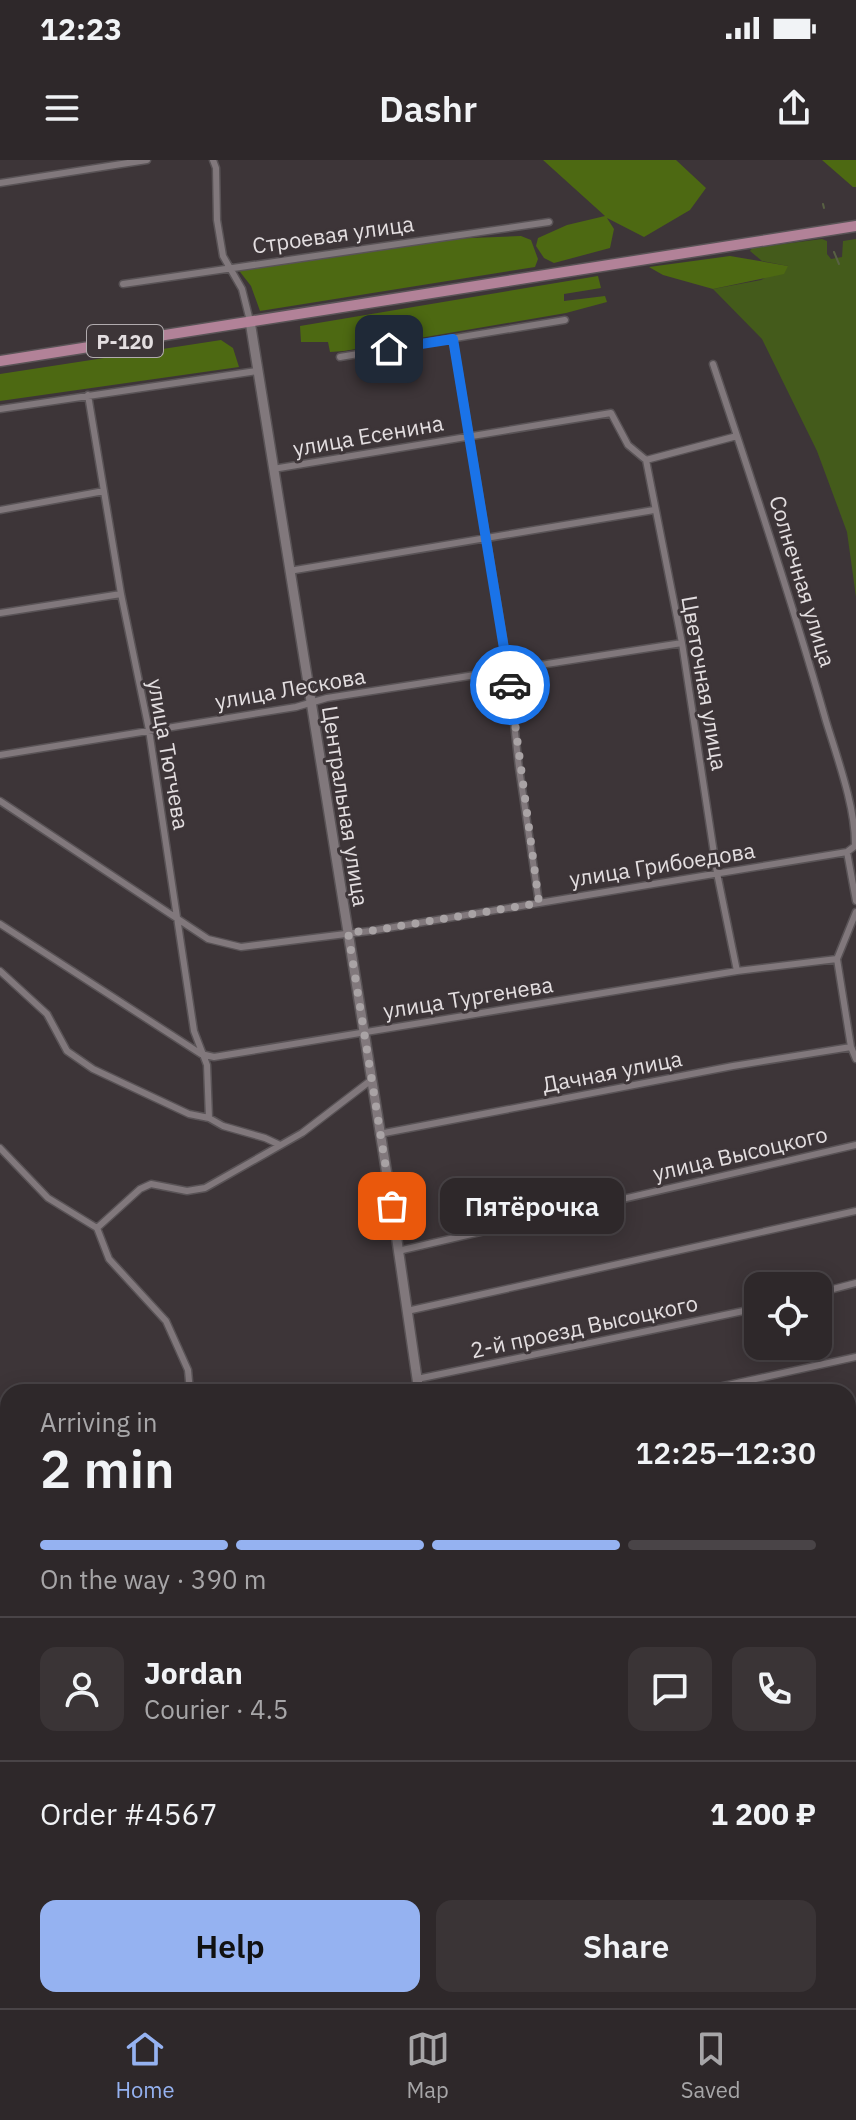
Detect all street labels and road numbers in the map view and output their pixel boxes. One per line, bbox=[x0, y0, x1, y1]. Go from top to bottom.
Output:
street label: Строевая улица bbox=[250, 208, 416, 260]
road number: Р-120 bbox=[87, 325, 163, 357]
street label: улица Есенина bbox=[290, 407, 446, 463]
street label: Солнечная улица bbox=[763, 492, 843, 670]
street label: Цветочная улица bbox=[675, 593, 735, 773]
street label: улица Лескова bbox=[212, 660, 368, 716]
street label: улица Тютчева bbox=[141, 676, 197, 832]
street label: Центральная улица bbox=[316, 704, 376, 909]
street label: улица Грибоедова bbox=[567, 835, 757, 893]
street label: улица Тургенева bbox=[381, 969, 555, 1025]
street label: Дачная улица bbox=[540, 1043, 685, 1099]
street label: улица Высоцкого bbox=[650, 1119, 830, 1187]
street label: 2-й проезд Высоцкого bbox=[468, 1288, 700, 1364]

